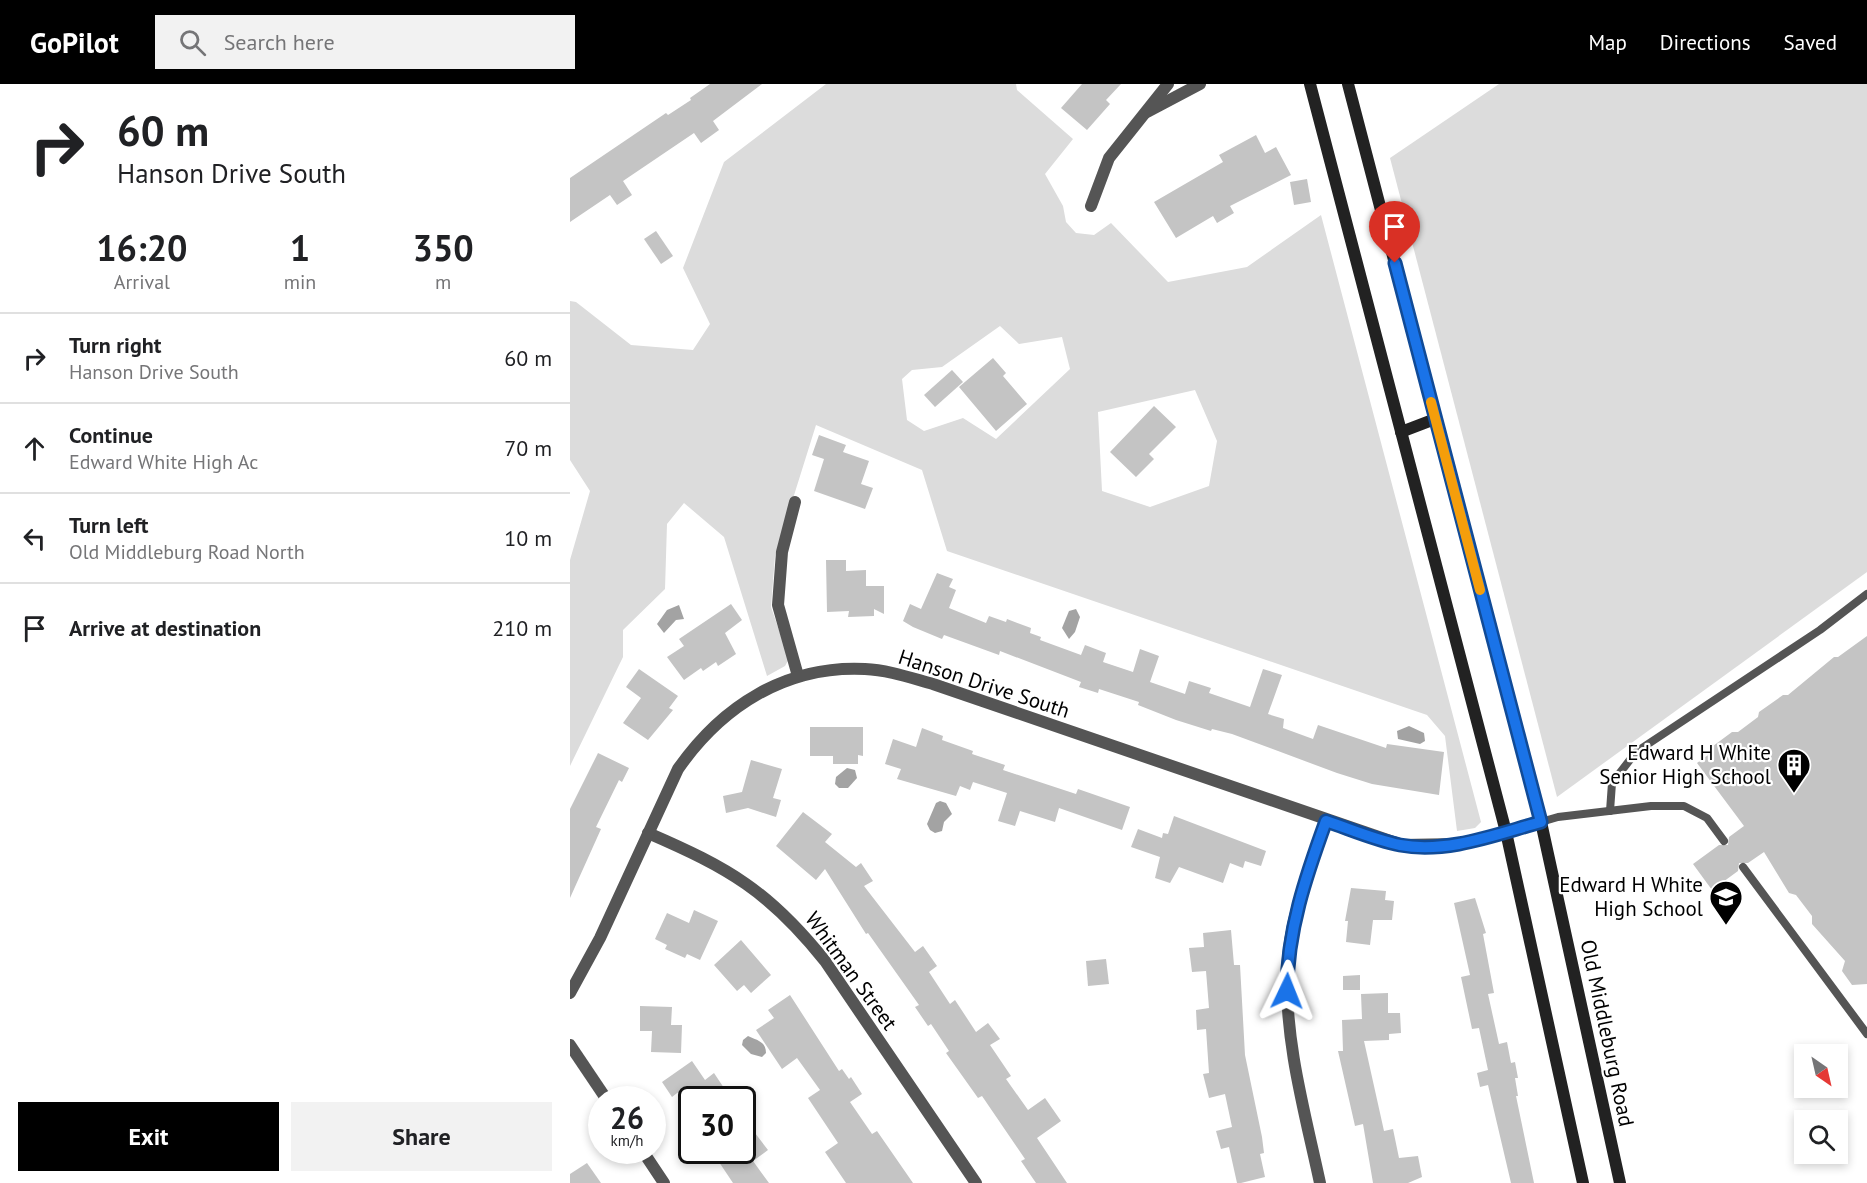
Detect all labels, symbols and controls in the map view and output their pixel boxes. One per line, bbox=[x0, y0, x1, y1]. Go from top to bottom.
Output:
search box bbox=[155, 15, 575, 69]
text: GoPilot bbox=[30, 24, 119, 61]
icon: search bbox=[176, 26, 209, 59]
text: Search here bbox=[224, 28, 335, 56]
text: Map bbox=[1588, 29, 1627, 56]
text: Directions bbox=[1660, 29, 1751, 56]
text: Saved bbox=[1784, 29, 1837, 56]
text: 60 m bbox=[117, 103, 209, 158]
icon: right bbox=[18, 108, 96, 186]
text: Hanson Drive South bbox=[117, 156, 346, 190]
pin bbox=[1369, 201, 1420, 263]
icon: arrive bbox=[1378, 210, 1411, 243]
text: 16:20 bbox=[96, 224, 188, 271]
text: 1 bbox=[290, 224, 310, 271]
text: 350 bbox=[413, 224, 474, 271]
text: Arrival bbox=[114, 269, 170, 295]
text: min bbox=[284, 269, 316, 295]
text: m bbox=[435, 269, 451, 295]
text: Turn right bbox=[69, 331, 161, 359]
icon: right bbox=[18, 342, 51, 375]
text: 60 m bbox=[504, 344, 552, 372]
text: Hanson Drive South bbox=[69, 359, 239, 385]
text: Continue bbox=[69, 421, 153, 449]
icon: ahead bbox=[18, 432, 51, 465]
text: 70 m bbox=[504, 434, 552, 462]
text: Edward White High Ac bbox=[69, 449, 258, 475]
text: Turn left bbox=[69, 511, 149, 539]
icon: left bbox=[18, 522, 51, 555]
text: 10 m bbox=[504, 524, 552, 552]
text: Old Middleburg Road North bbox=[69, 539, 305, 565]
icon: arrive bbox=[18, 612, 51, 645]
text: Arrive at destination bbox=[69, 614, 261, 642]
text: 210 m bbox=[492, 614, 552, 642]
street label: Hanson Drive South bbox=[895, 643, 1073, 724]
place label: Edward H White Senior High School bbox=[1599, 739, 1771, 790]
building icon: Edward H White Senior High School bbox=[1776, 747, 1812, 794]
place label: Edward H White High School bbox=[1559, 871, 1703, 922]
school or university icon: Edward H White High School bbox=[1708, 879, 1744, 926]
street label: Whitman Street bbox=[799, 906, 903, 1035]
street label: Old Middleburg Road bbox=[1575, 937, 1640, 1129]
position arrow bbox=[1255, 959, 1319, 1023]
north arrow bbox=[1794, 1044, 1848, 1098]
map controls bbox=[1794, 1044, 1848, 1164]
speed limit sign: 30 bbox=[678, 1086, 756, 1164]
text: 26 bbox=[610, 1098, 644, 1137]
button: Exit bbox=[18, 1102, 279, 1171]
button: Share bbox=[291, 1102, 552, 1171]
button: search bbox=[1794, 1110, 1848, 1164]
text: km/h bbox=[611, 1131, 643, 1150]

